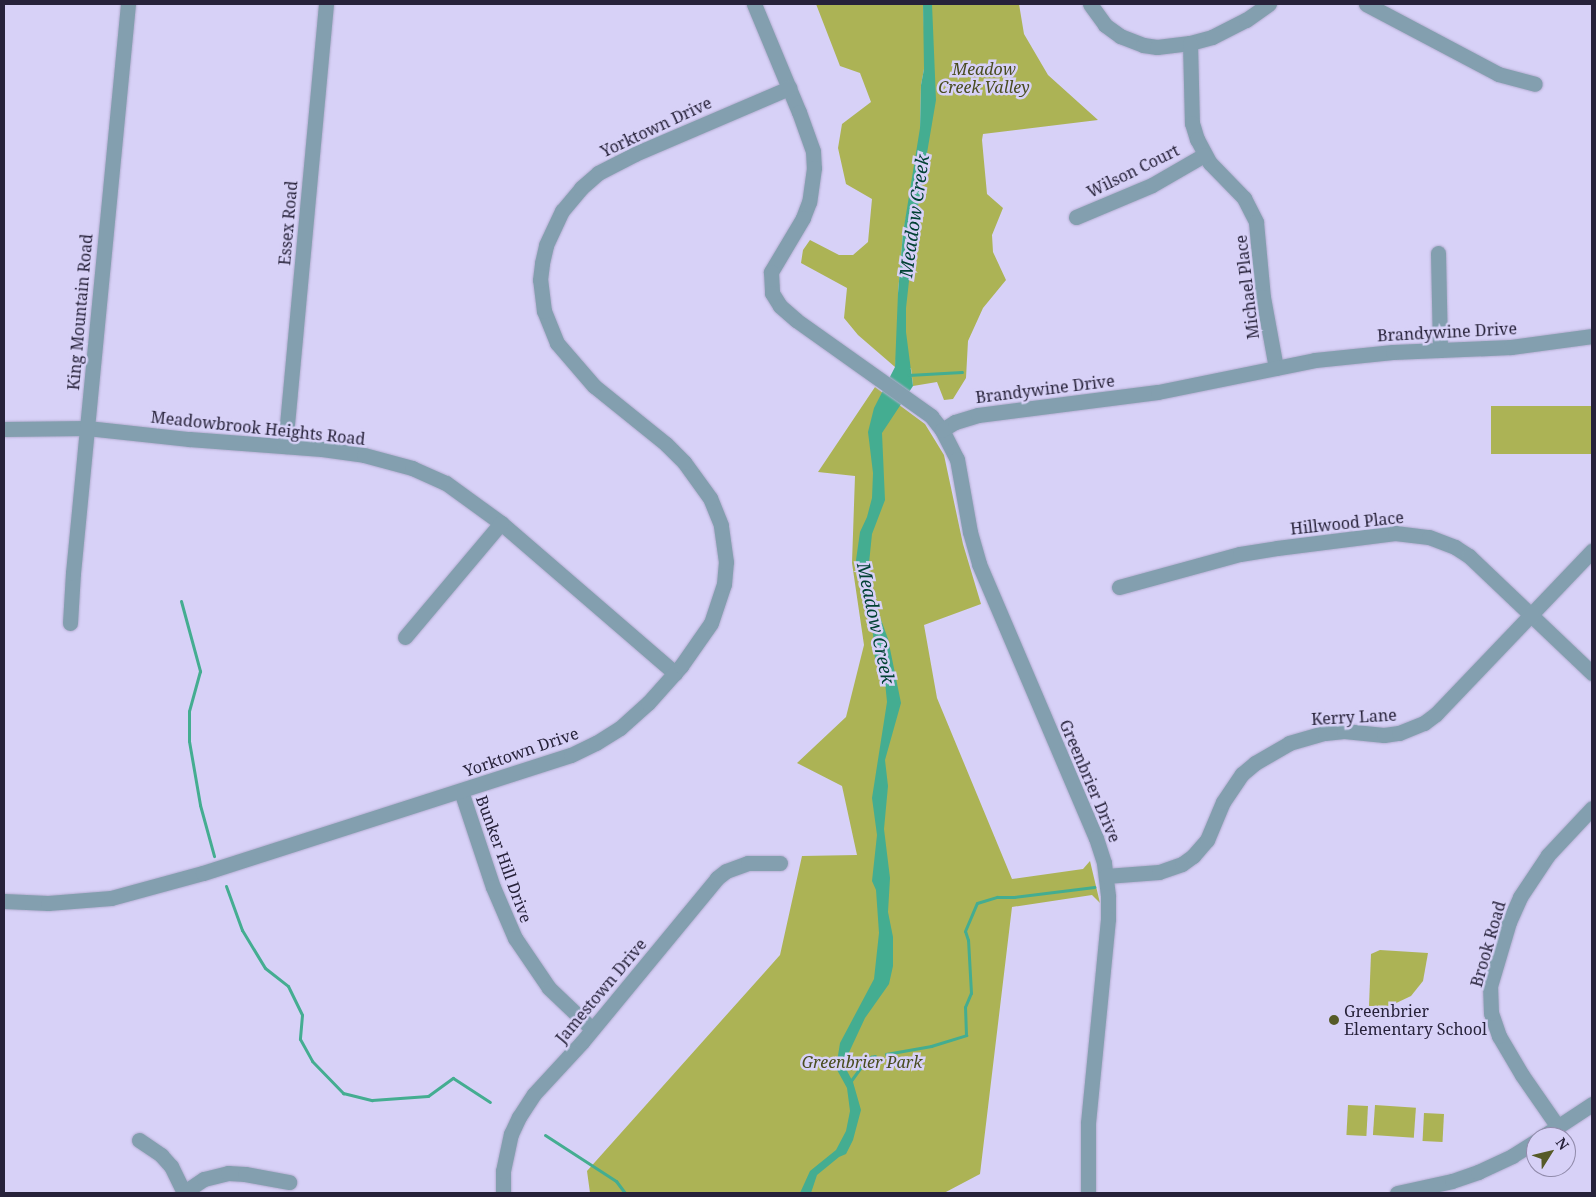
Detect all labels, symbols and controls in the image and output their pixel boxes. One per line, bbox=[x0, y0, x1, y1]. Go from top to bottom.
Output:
park label: Meadow Creek Valley bbox=[938, 59, 1030, 97]
street label: Yorktown Drive bbox=[597, 93, 715, 161]
street label: Wilson Court bbox=[1084, 140, 1182, 202]
water label: Meadow Creek bbox=[895, 153, 933, 279]
street label: Essex Road bbox=[275, 180, 301, 266]
street label: King Mountain Road bbox=[64, 233, 96, 391]
street label: Michael Place bbox=[1231, 234, 1263, 340]
street label: Brandywine Drive bbox=[1377, 319, 1517, 345]
street label: Brandywine Drive bbox=[974, 371, 1116, 407]
street label: Meadowbrook Heights Road bbox=[150, 407, 366, 449]
street label: Hillwood Place bbox=[1289, 507, 1405, 539]
water label: Meadow Creek bbox=[853, 560, 899, 686]
street label: Kerry Lane bbox=[1311, 705, 1397, 729]
street label: Greenbrier Drive bbox=[1056, 717, 1124, 845]
street label: Yorktown Drive bbox=[461, 723, 581, 781]
street label: Bunker Hill Drive bbox=[472, 793, 536, 925]
street label: Brook Road bbox=[1467, 899, 1509, 989]
street label: Jamestown Drive bbox=[552, 935, 650, 1047]
place label: Greenbrier Elementary School bbox=[1344, 1001, 1487, 1039]
marker: Greenbrier Elementary School bbox=[1328, 1014, 1340, 1026]
park label: Greenbrier Park bbox=[802, 1052, 922, 1072]
north arrow bbox=[1526, 1127, 1576, 1177]
text: N bbox=[1552, 1133, 1574, 1154]

